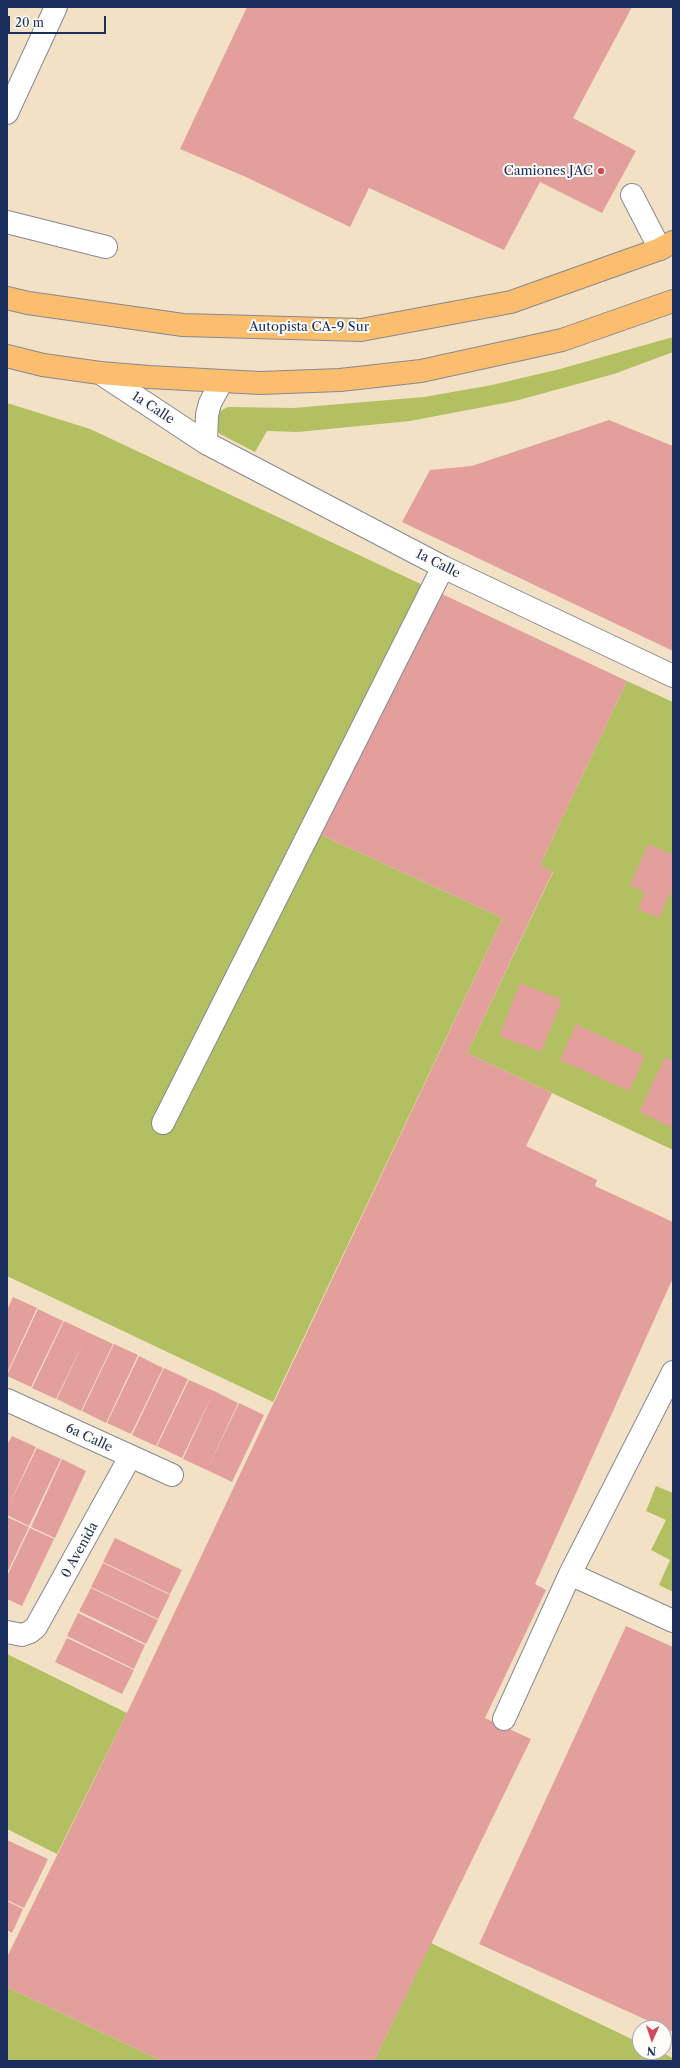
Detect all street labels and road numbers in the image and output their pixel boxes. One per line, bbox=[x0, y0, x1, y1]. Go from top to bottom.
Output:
street label: Autopista CA-9 Sur bbox=[249, 319, 369, 335]
street label: 1a Calle bbox=[129, 388, 177, 428]
street label: 1a Calle bbox=[413, 546, 463, 582]
street label: 6a Calle bbox=[63, 1420, 115, 1456]
street label: 0 Avenida bbox=[58, 1519, 102, 1581]

